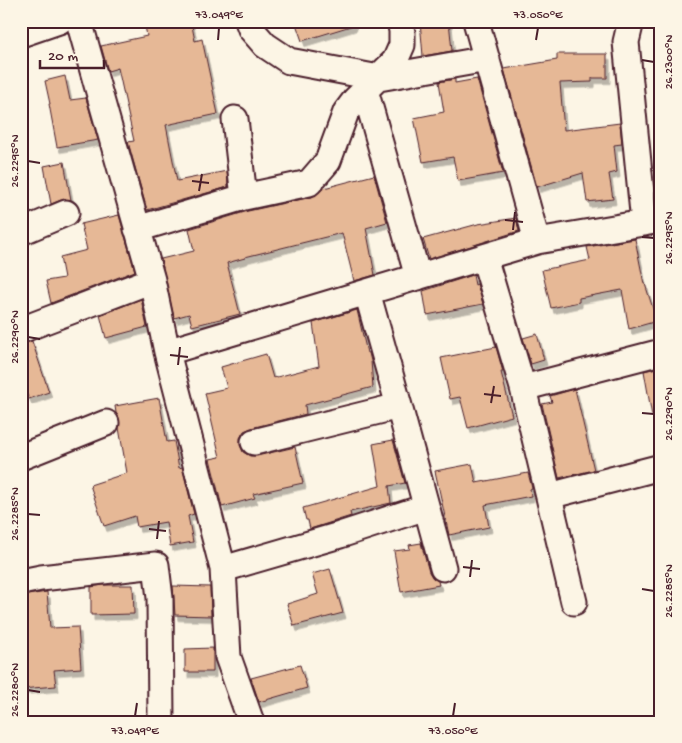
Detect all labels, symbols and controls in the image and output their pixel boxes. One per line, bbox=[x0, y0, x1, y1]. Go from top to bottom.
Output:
text: 73.049°E bbox=[194, 9, 243, 23]
text: 73.050°E bbox=[512, 9, 563, 23]
text: 26.2300°N bbox=[663, 34, 677, 89]
scale bar bbox=[40, 38, 104, 70]
text: 20 m bbox=[48, 48, 78, 66]
text: 26.2295°N bbox=[9, 134, 23, 188]
text: 26.2295°N bbox=[663, 211, 677, 265]
text: 26.2290°N bbox=[9, 310, 23, 364]
text: 26.2290°N bbox=[663, 387, 677, 441]
text: 26.2285°N bbox=[9, 487, 23, 541]
text: 26.2285°N bbox=[663, 564, 677, 618]
text: 26.2280°N bbox=[9, 663, 23, 717]
text: 73.049°E bbox=[110, 725, 159, 739]
text: 73.050°E bbox=[427, 725, 478, 739]

